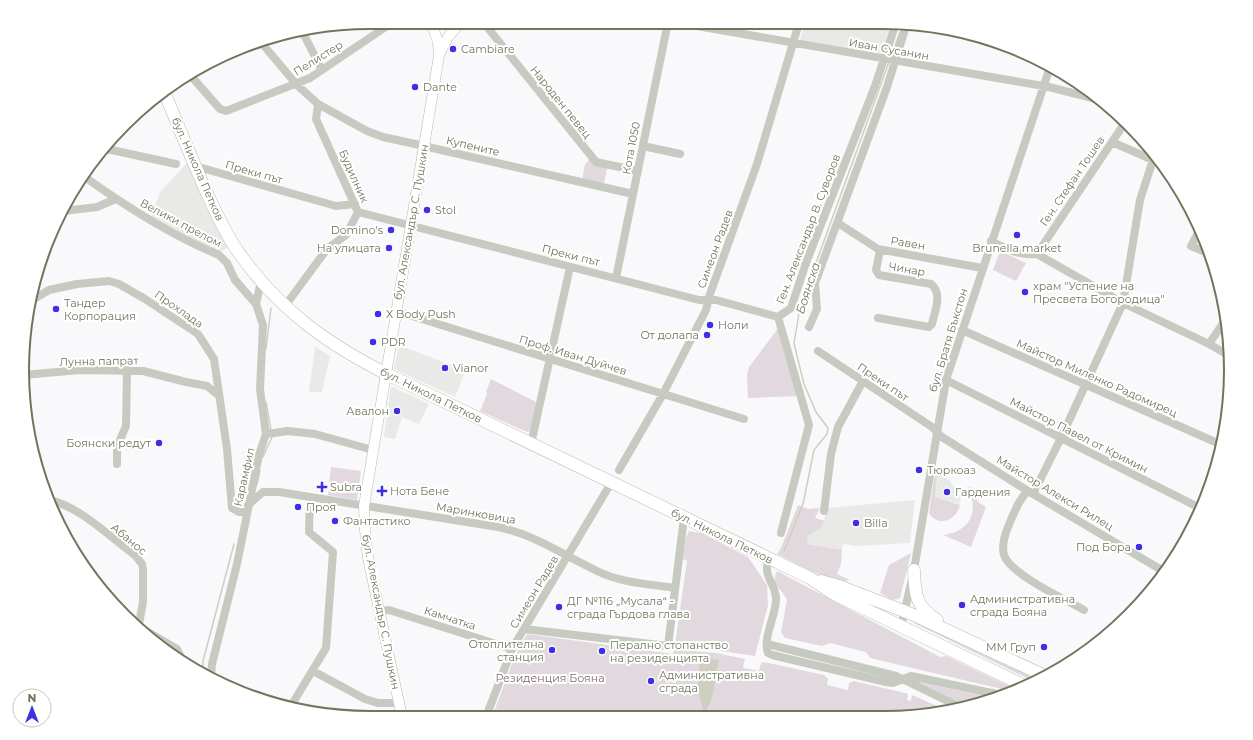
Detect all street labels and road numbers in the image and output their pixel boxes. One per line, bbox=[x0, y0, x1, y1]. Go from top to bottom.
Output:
street label: Иван Сусанин bbox=[848, 35, 930, 63]
street label: Пелистер bbox=[291, 37, 345, 79]
street label: Народен певец bbox=[527, 63, 595, 142]
street label: бул. Никола Петков bbox=[169, 115, 227, 223]
street label: Кота 1050 bbox=[619, 120, 643, 176]
street label: Купените bbox=[445, 133, 501, 159]
street label: Ген. Стефан Тошев bbox=[1037, 133, 1107, 229]
street label: бул. Александър С. Пушкин bbox=[390, 143, 432, 301]
street label: Будилник bbox=[336, 147, 372, 205]
street label: Ген. Александър В. Суворов bbox=[773, 152, 843, 306]
street label: Преки път bbox=[224, 157, 285, 187]
street label: Велики прелом bbox=[138, 196, 224, 250]
street label: Симеон Радев bbox=[694, 208, 736, 290]
street label: Равен bbox=[890, 233, 926, 253]
street label: Преки път bbox=[541, 241, 602, 269]
street label: Чинар bbox=[888, 259, 926, 279]
street label: бул. Братя Бъкстон bbox=[926, 286, 970, 394]
street label: Прохлада bbox=[152, 287, 206, 331]
street label: Проф. Иван Дуйчев bbox=[517, 332, 629, 378]
street label: Майстор Миленко Радомирец bbox=[1014, 336, 1180, 420]
street label: Лунна папрат bbox=[59, 353, 140, 369]
street label: Преки път bbox=[855, 360, 912, 405]
street label: бул. Никола Петков bbox=[378, 364, 484, 426]
street label: Майстор Павел от Кримин bbox=[1008, 394, 1150, 476]
street label: Карамфил bbox=[230, 446, 258, 508]
street label: Майстор Алекси Рилец bbox=[994, 452, 1117, 534]
street label: Маринковица bbox=[435, 499, 517, 527]
street label: бул. Никола Петков bbox=[669, 505, 775, 567]
street label: Абанос bbox=[108, 520, 150, 558]
street label: бул. Александър С. Пушкин bbox=[359, 533, 403, 691]
street label: Симеон Радев bbox=[507, 553, 561, 631]
street label: Камчатка bbox=[422, 603, 478, 633]

